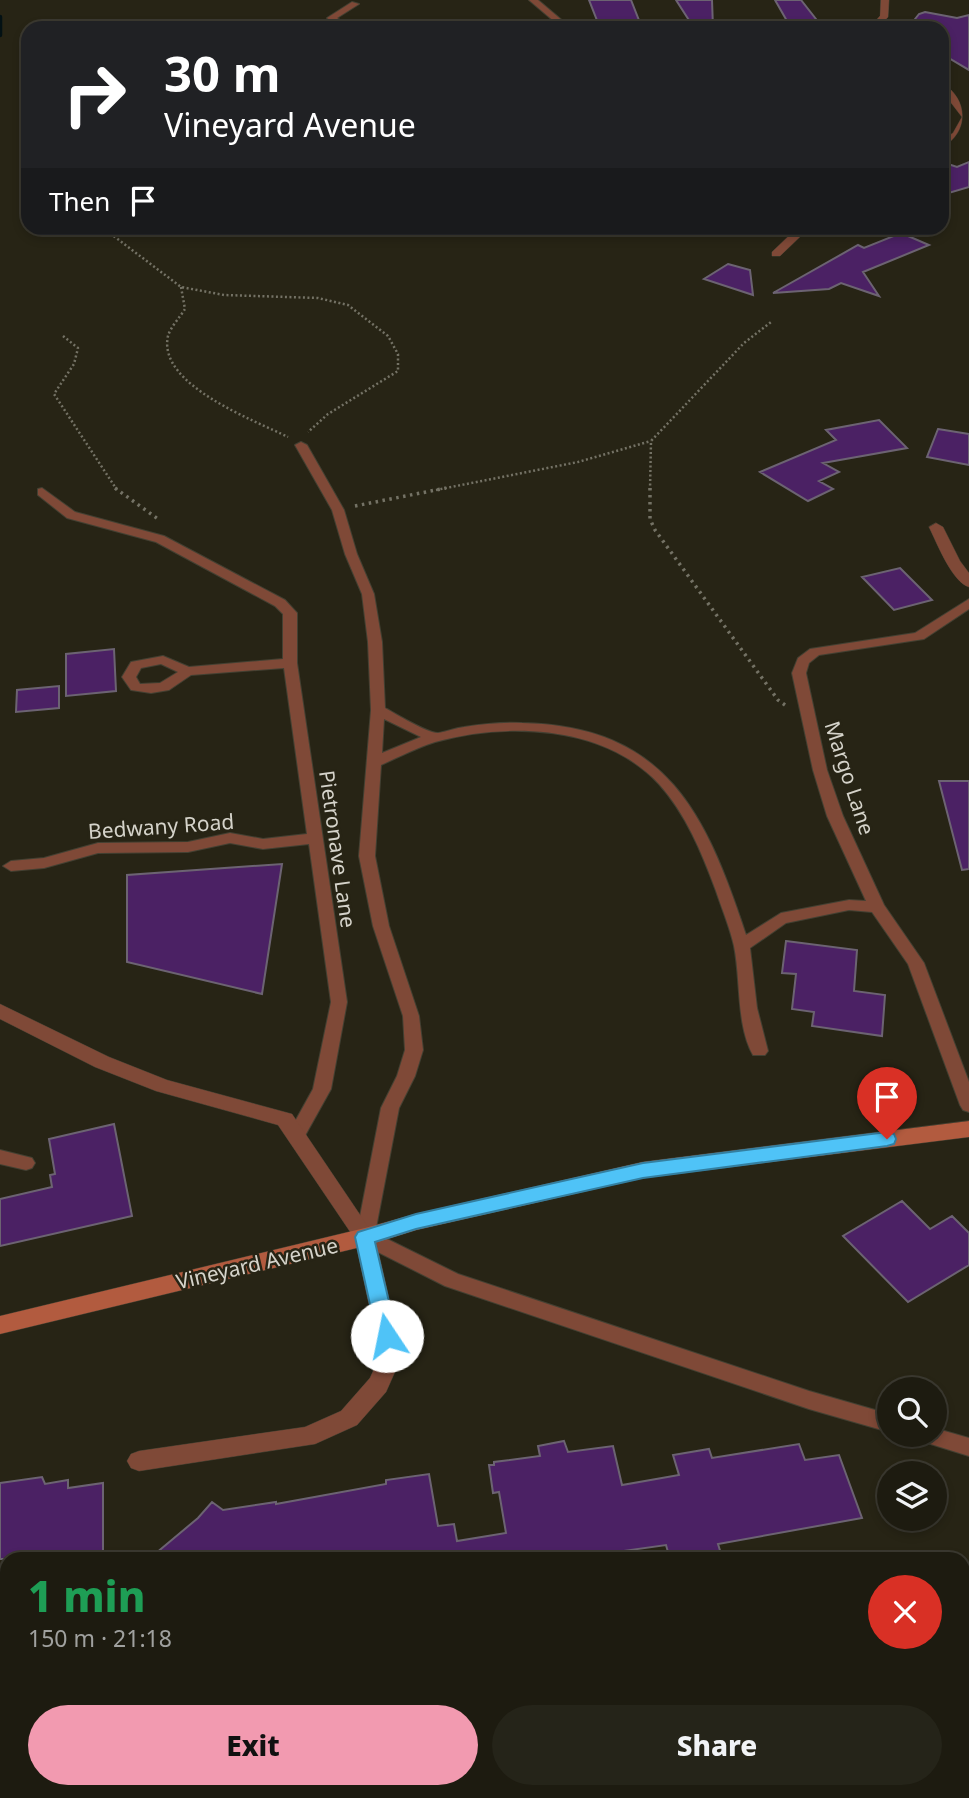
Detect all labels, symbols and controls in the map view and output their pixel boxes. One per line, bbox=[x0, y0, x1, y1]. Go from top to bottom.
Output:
text: 30 m bbox=[164, 40, 281, 106]
icon: right bbox=[49, 49, 140, 140]
text: Vineyard Avenue bbox=[164, 103, 416, 146]
icon: arrive bbox=[124, 182, 162, 220]
text: Then bbox=[49, 183, 110, 219]
street label: Margo Lane bbox=[818, 718, 882, 838]
street label: Pietronave Lane bbox=[313, 768, 363, 930]
street label: Bedwany Road bbox=[87, 807, 235, 845]
pin bbox=[857, 1067, 917, 1139]
icon: arrive bbox=[868, 1078, 906, 1116]
street label: Vineyard Avenue bbox=[173, 1231, 341, 1295]
position arrow bbox=[350, 1299, 424, 1373]
map controls bbox=[877, 1377, 947, 1531]
button: search bbox=[877, 1377, 947, 1447]
button: layers bbox=[877, 1461, 947, 1531]
text: 1 min bbox=[28, 1567, 145, 1624]
button: close bbox=[868, 1575, 942, 1649]
text: 150 m · 21:18 bbox=[28, 1622, 172, 1654]
button: Exit bbox=[28, 1705, 478, 1785]
button: Share bbox=[492, 1705, 942, 1785]

